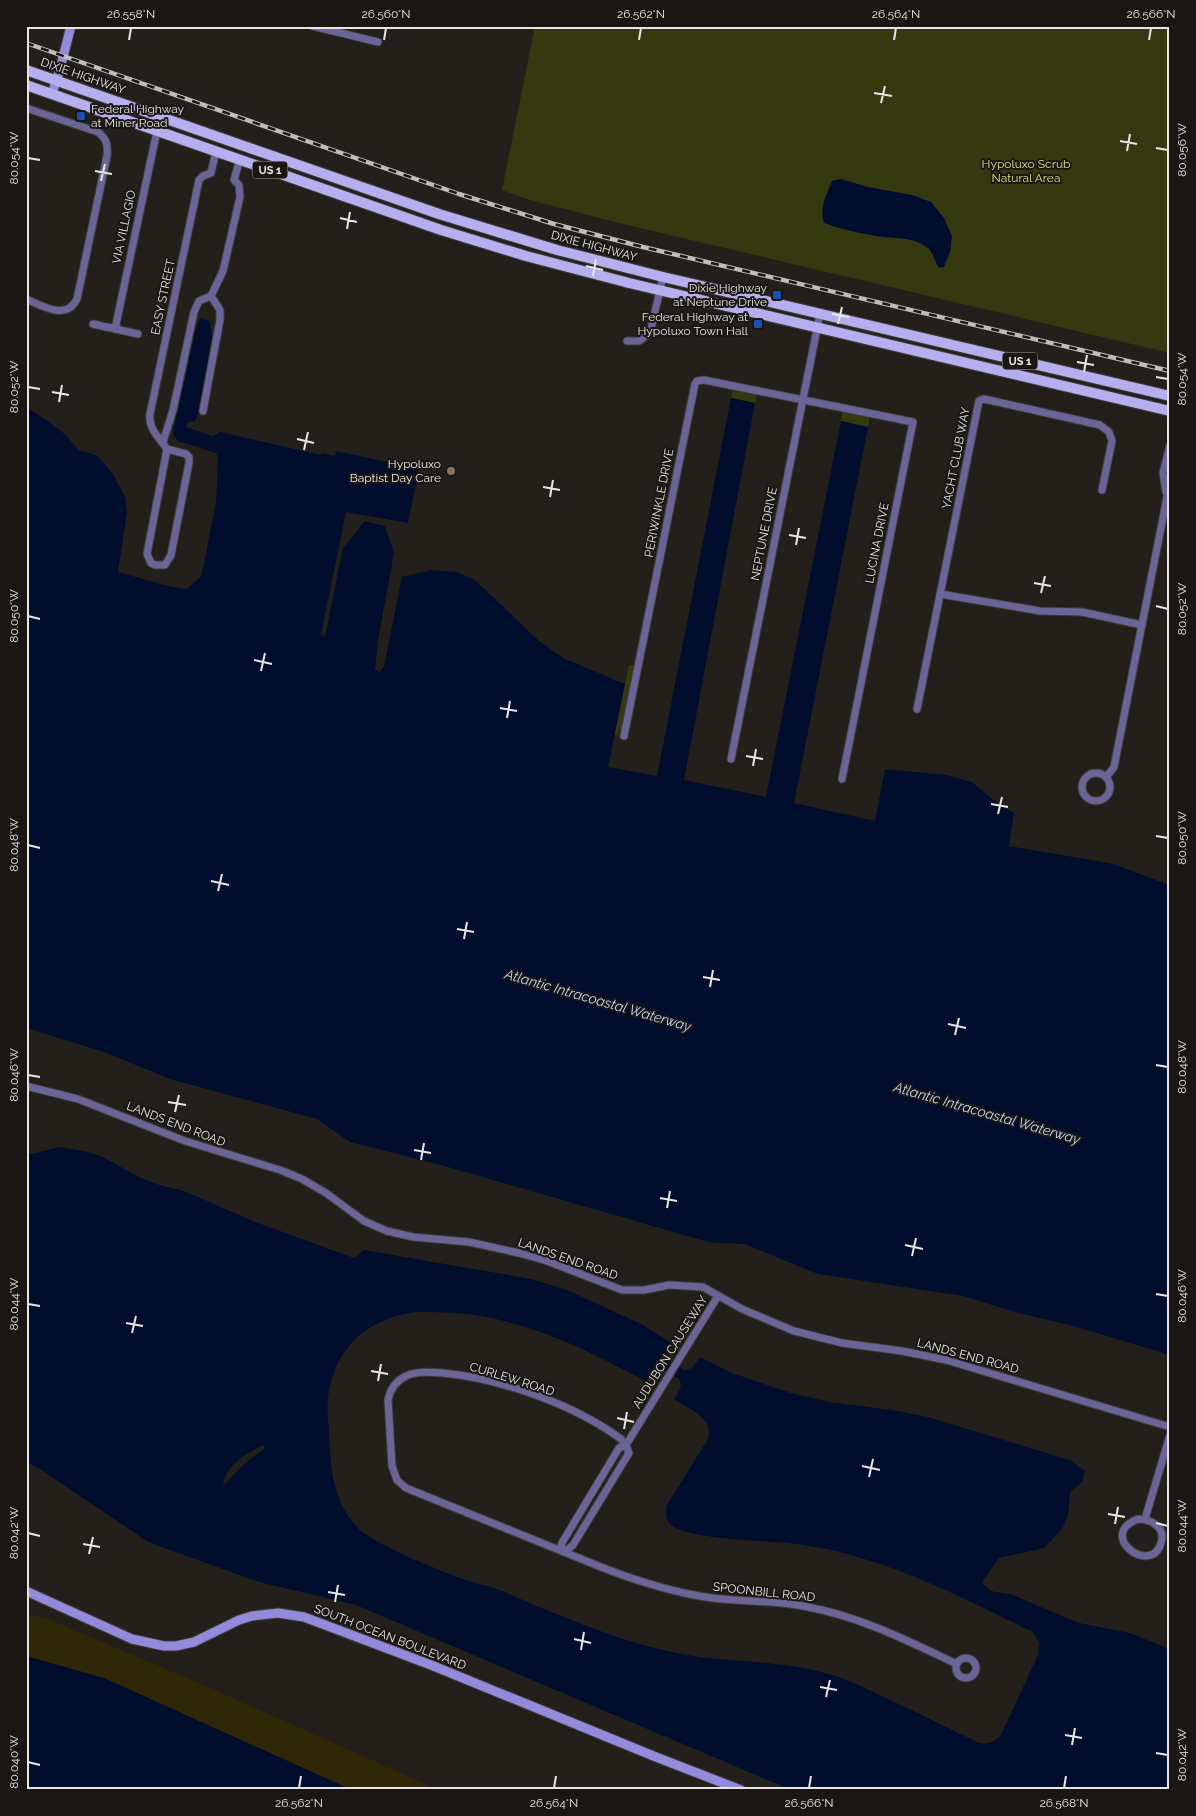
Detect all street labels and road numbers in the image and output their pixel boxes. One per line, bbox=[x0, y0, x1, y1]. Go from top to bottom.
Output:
street label: DIXIE HIGHWAY bbox=[39, 55, 127, 97]
road number: US 1 bbox=[252, 162, 288, 178]
street label: VIA VILLAGIO bbox=[109, 189, 139, 265]
street label: DIXIE HIGHWAY bbox=[549, 228, 639, 264]
street label: EASY STREET bbox=[148, 257, 178, 336]
road number: US 1 bbox=[1002, 352, 1038, 370]
street label: YACHT CLUB WAY bbox=[939, 406, 973, 510]
street label: PERIWINKLE DRIVE bbox=[642, 448, 676, 558]
street label: NEPTUNE DRIVE bbox=[748, 486, 780, 582]
street label: LUCINA DRIVE bbox=[862, 502, 892, 584]
street label: LANDS END ROAD bbox=[125, 1099, 228, 1149]
street label: LANDS END ROAD bbox=[516, 1235, 620, 1283]
street label: AUDUBON CAUSEWAY bbox=[630, 1293, 711, 1411]
street label: LANDS END ROAD bbox=[916, 1336, 1021, 1376]
street label: CURLEW ROAD bbox=[468, 1359, 556, 1399]
street label: SPOONBILL ROAD bbox=[712, 1580, 816, 1604]
street label: SOUTH OCEAN BOULEVARD bbox=[312, 1601, 468, 1673]

